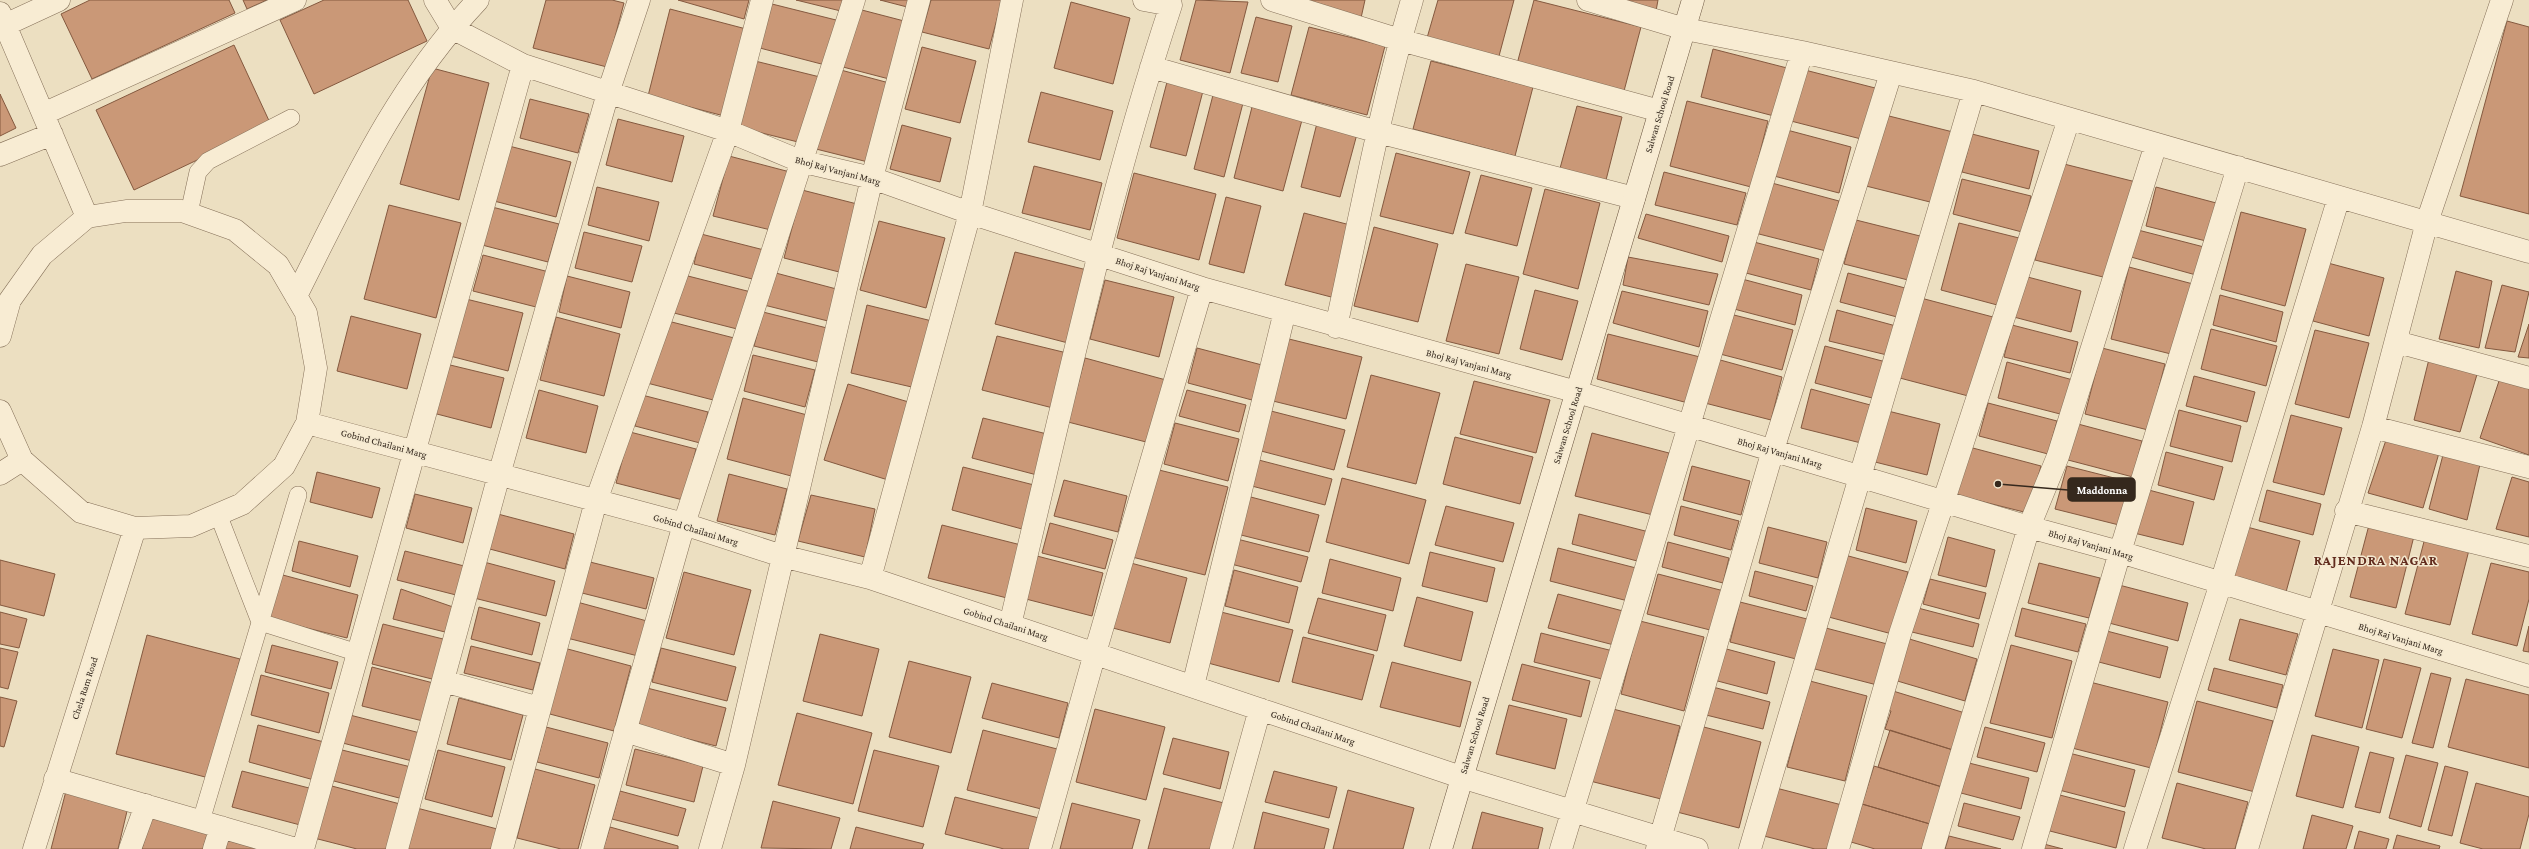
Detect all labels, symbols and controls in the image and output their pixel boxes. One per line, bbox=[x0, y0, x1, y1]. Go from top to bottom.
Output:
street label: Salwan School Road bbox=[1643, 74, 1677, 154]
street label: Bhoj Raj Vanjani Marg bbox=[794, 154, 882, 188]
street label: Bhoj Raj Vanjani Marg bbox=[1114, 255, 1201, 293]
street label: Bhoj Raj Vanjani Marg bbox=[1425, 347, 1513, 381]
street label: Salwan School Road bbox=[1551, 385, 1585, 465]
street label: Gobind Chailani Marg bbox=[340, 427, 428, 460]
street label: Bhoj Raj Vanjani Marg bbox=[1736, 435, 1824, 471]
callout: Maddonna bbox=[2068, 478, 2135, 501]
text: Maddonna bbox=[2077, 484, 2128, 496]
street label: Gobind Chailani Marg bbox=[652, 511, 740, 548]
street label: Bhoj Raj Vanjani Marg bbox=[2047, 527, 2135, 563]
district label: RAJENDRA NAGAR bbox=[2314, 552, 2438, 568]
street label: Gobind Chailani Marg bbox=[962, 605, 1050, 642]
street label: Bhoj Raj Vanjani Marg bbox=[2357, 620, 2445, 658]
street label: Chela Ram Road bbox=[69, 655, 100, 721]
street label: Salwan School Road bbox=[1458, 695, 1492, 775]
street label: Gobind Chailani Marg bbox=[1269, 708, 1357, 747]

